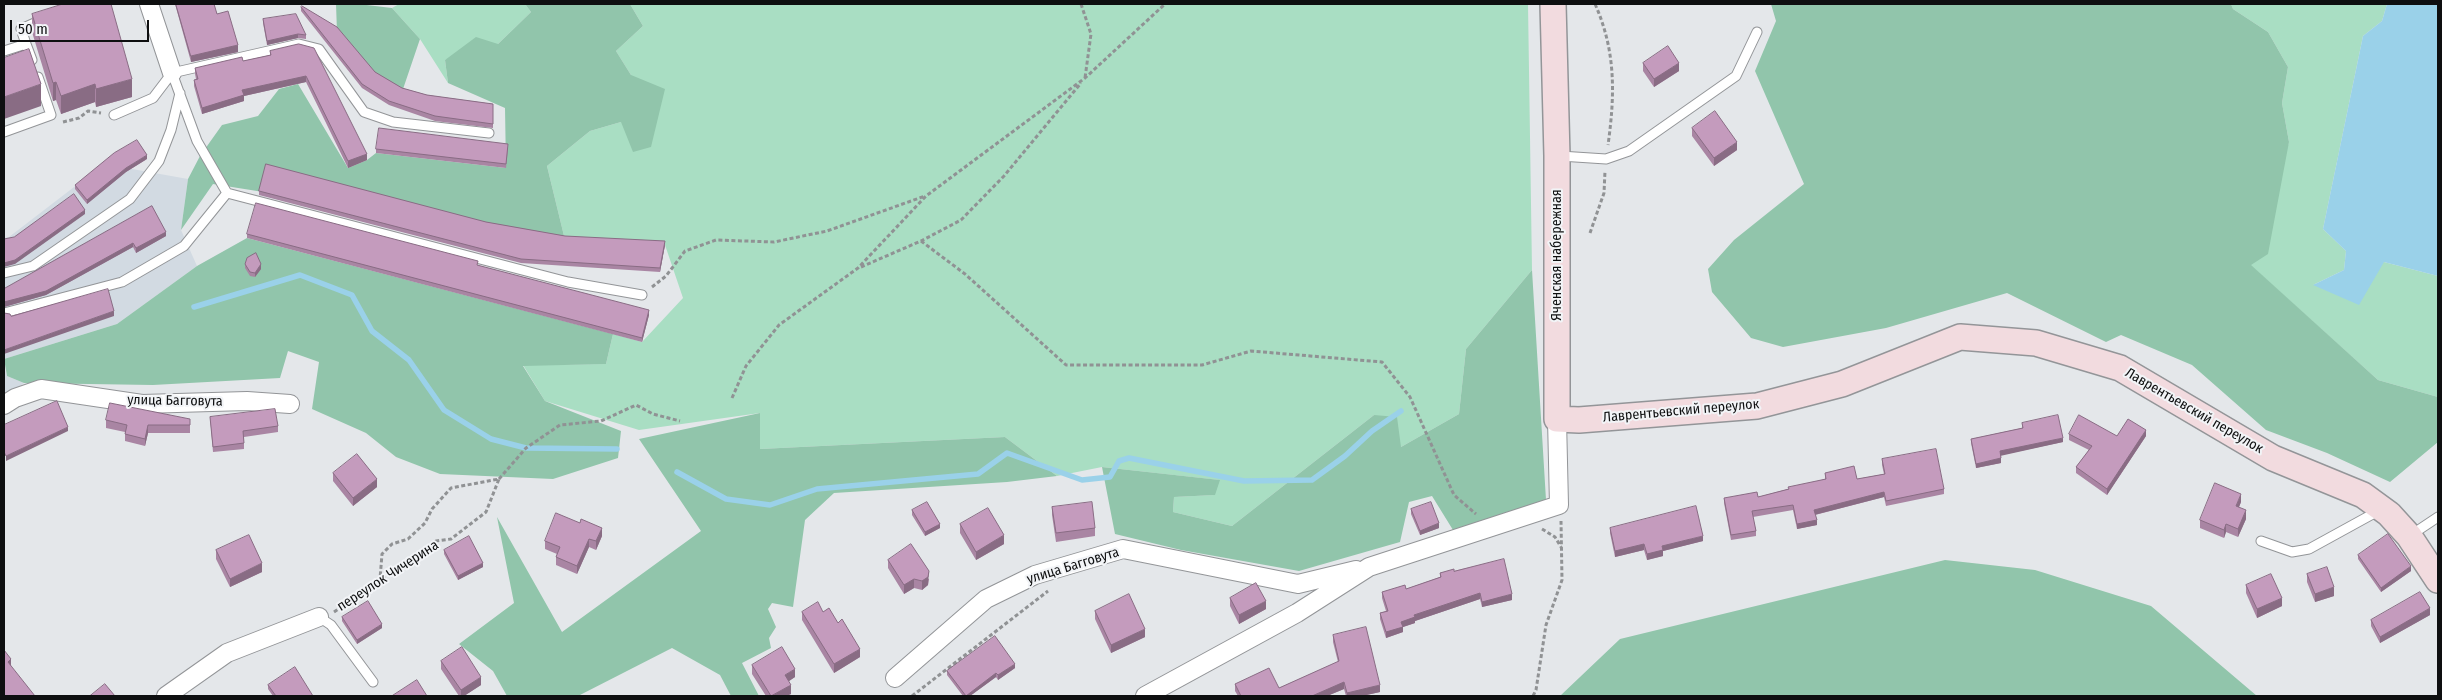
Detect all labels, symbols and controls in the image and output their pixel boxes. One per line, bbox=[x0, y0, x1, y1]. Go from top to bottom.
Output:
scale bar bbox=[12, 10, 151, 42]
text: 50 m bbox=[18, 20, 48, 38]
street label: Яченская набережная bbox=[1549, 189, 1565, 321]
street label: Лаврентьевский переулок bbox=[2122, 365, 2266, 457]
street label: улица Багговута bbox=[127, 392, 223, 410]
street label: Лаврентьевский переулок bbox=[1602, 396, 1760, 426]
street label: переулок Чичерина bbox=[334, 537, 442, 615]
street label: улица Багговута bbox=[1025, 544, 1121, 588]

